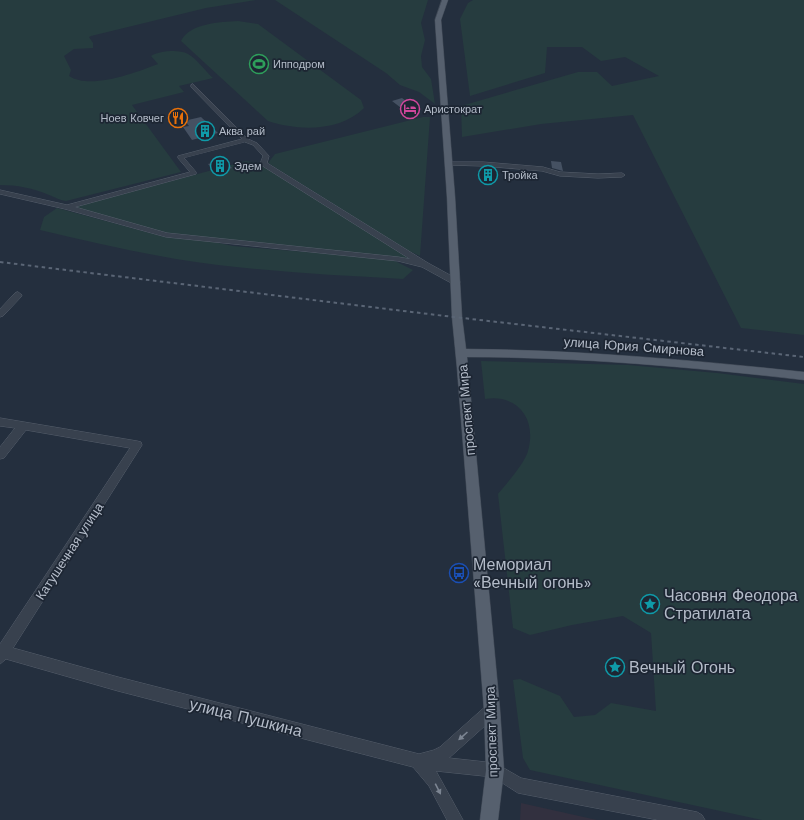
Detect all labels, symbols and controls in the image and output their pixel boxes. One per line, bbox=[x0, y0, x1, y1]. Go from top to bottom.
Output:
sports icon: Ипподром bbox=[248, 53, 270, 75]
place label: Ипподром bbox=[273, 58, 325, 71]
hotel icon: Аристократ bbox=[399, 98, 421, 120]
place label: Аристократ bbox=[424, 103, 482, 116]
restaurant icon: Ноев Ковчег bbox=[167, 107, 189, 129]
place label: Ноев Ковчег bbox=[100, 112, 164, 125]
building icon: Аква рай bbox=[194, 120, 216, 142]
place label: Аква рай bbox=[219, 125, 265, 138]
building icon: Эдем bbox=[209, 155, 231, 177]
place label: Эдем bbox=[234, 160, 262, 173]
building icon: Тройка bbox=[477, 164, 499, 186]
place label: Тройка bbox=[502, 169, 539, 182]
street label: улица Юрия Смирнова bbox=[563, 334, 705, 359]
street label: проспект Мира bbox=[455, 363, 478, 456]
street label: Катушечная улица bbox=[32, 499, 107, 603]
place label: Мемориал «Вечный огонь» bbox=[473, 555, 591, 592]
bus stop icon: Мемориал «Вечный огонь» bbox=[448, 562, 470, 584]
place label: Часовня Феодора Стратилата bbox=[664, 586, 798, 623]
place icon: Часовня Феодора Стратилата bbox=[639, 593, 661, 615]
place icon: Вечный Огонь bbox=[604, 656, 626, 678]
place label: Вечный Огонь bbox=[629, 658, 735, 677]
street label: проспект Мира bbox=[482, 685, 501, 778]
street label: улица Пушкина bbox=[188, 694, 304, 741]
one-way arrow bbox=[458, 731, 468, 741]
one-way arrow bbox=[435, 783, 441, 795]

